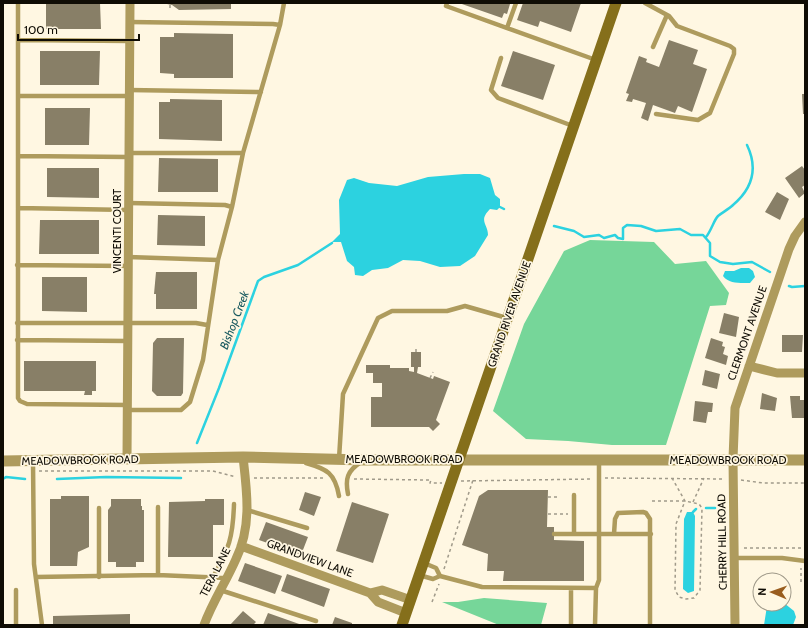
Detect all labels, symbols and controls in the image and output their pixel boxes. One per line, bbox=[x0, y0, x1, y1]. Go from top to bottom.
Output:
scale bar bbox=[18, 16, 139, 42]
text: 100 m bbox=[24, 22, 58, 37]
street label: VINCENTI COURT bbox=[110, 189, 124, 273]
street label: GRAND RIVER AVENUE bbox=[484, 259, 534, 369]
street label: CLERMONT AVENUE bbox=[724, 284, 770, 382]
water label: Bishop Creek bbox=[216, 288, 252, 351]
street label: MEADOWBROOK ROAD bbox=[21, 452, 139, 468]
street label: MEADOWBROOK ROAD bbox=[345, 452, 463, 466]
street label: MEADOWBROOK ROAD bbox=[669, 453, 787, 467]
street label: CHERRY HILL ROAD bbox=[714, 494, 730, 590]
street label: GRANDVIEW LANE bbox=[265, 536, 355, 580]
street label: TERA LANE bbox=[197, 545, 233, 599]
north arrow bbox=[752, 572, 792, 612]
text: N bbox=[755, 588, 769, 596]

